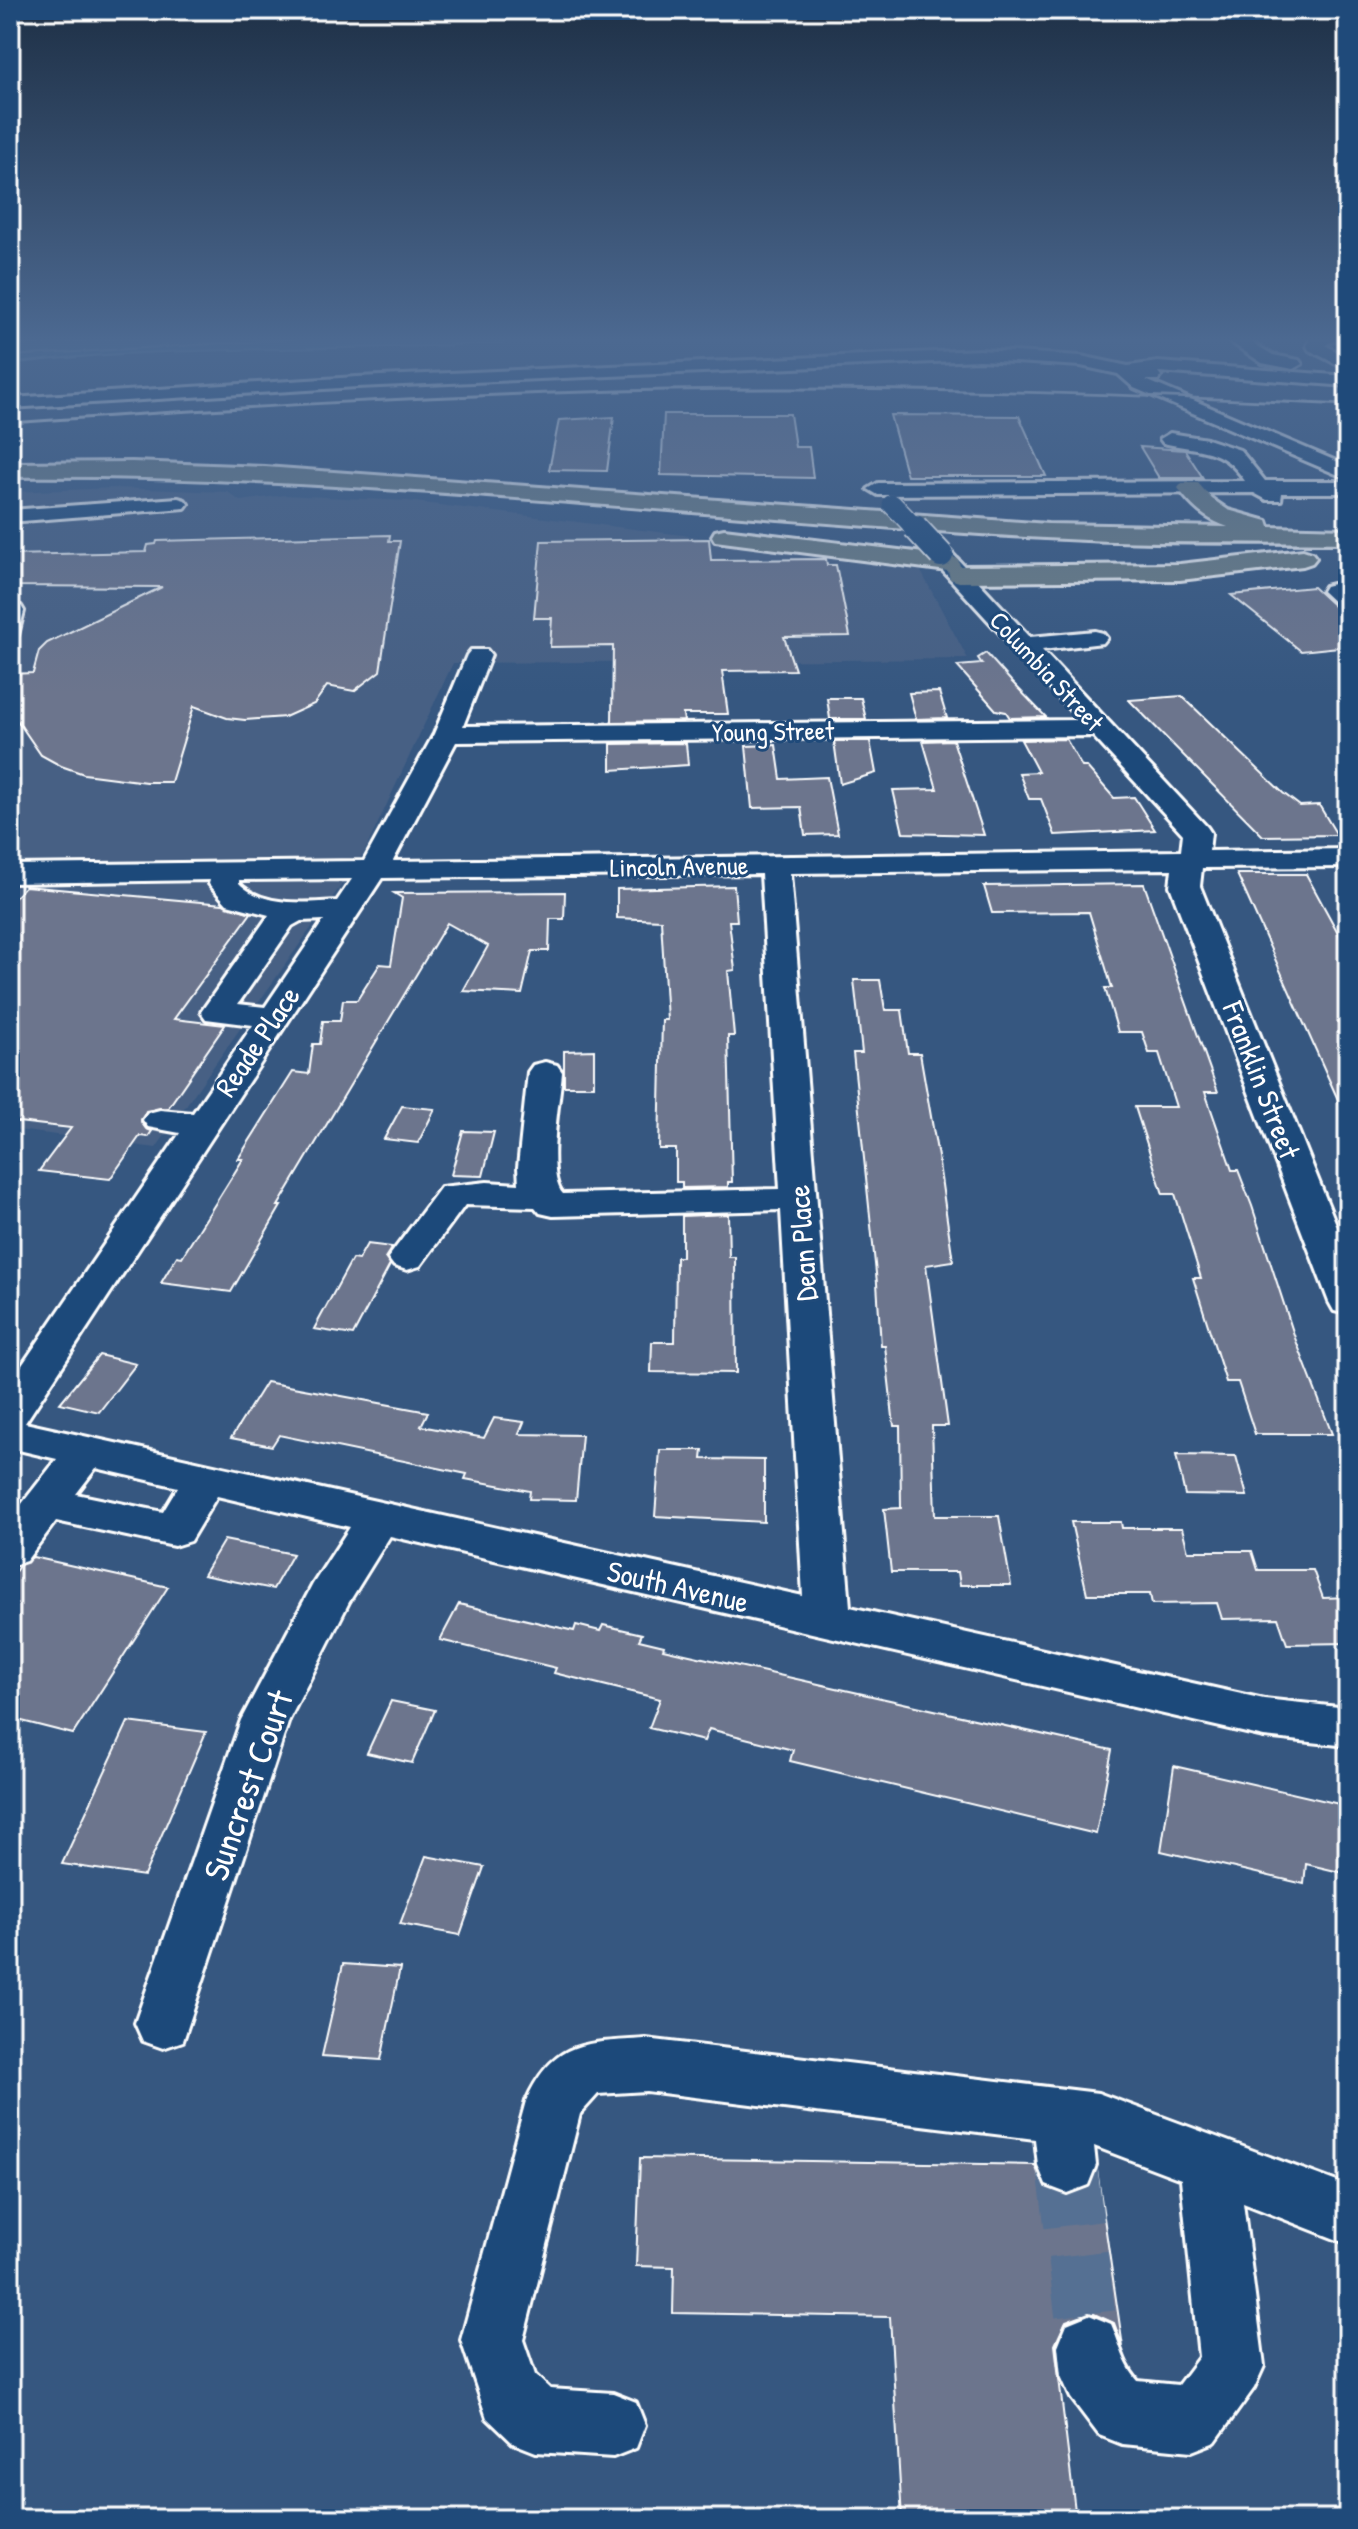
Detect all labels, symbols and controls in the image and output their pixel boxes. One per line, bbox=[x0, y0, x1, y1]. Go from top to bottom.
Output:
street label: Columbia Street bbox=[982, 603, 1113, 740]
street label: Young Street bbox=[712, 712, 835, 750]
street label: Lincoln Avenue bbox=[610, 847, 748, 885]
street label: Reade Place bbox=[205, 978, 309, 1104]
street label: Franklin Street bbox=[1213, 995, 1311, 1165]
street label: Dean Place bbox=[778, 1184, 826, 1302]
street label: South Avenue bbox=[603, 1550, 753, 1622]
street label: Suncrest Court bbox=[190, 1683, 304, 1887]

